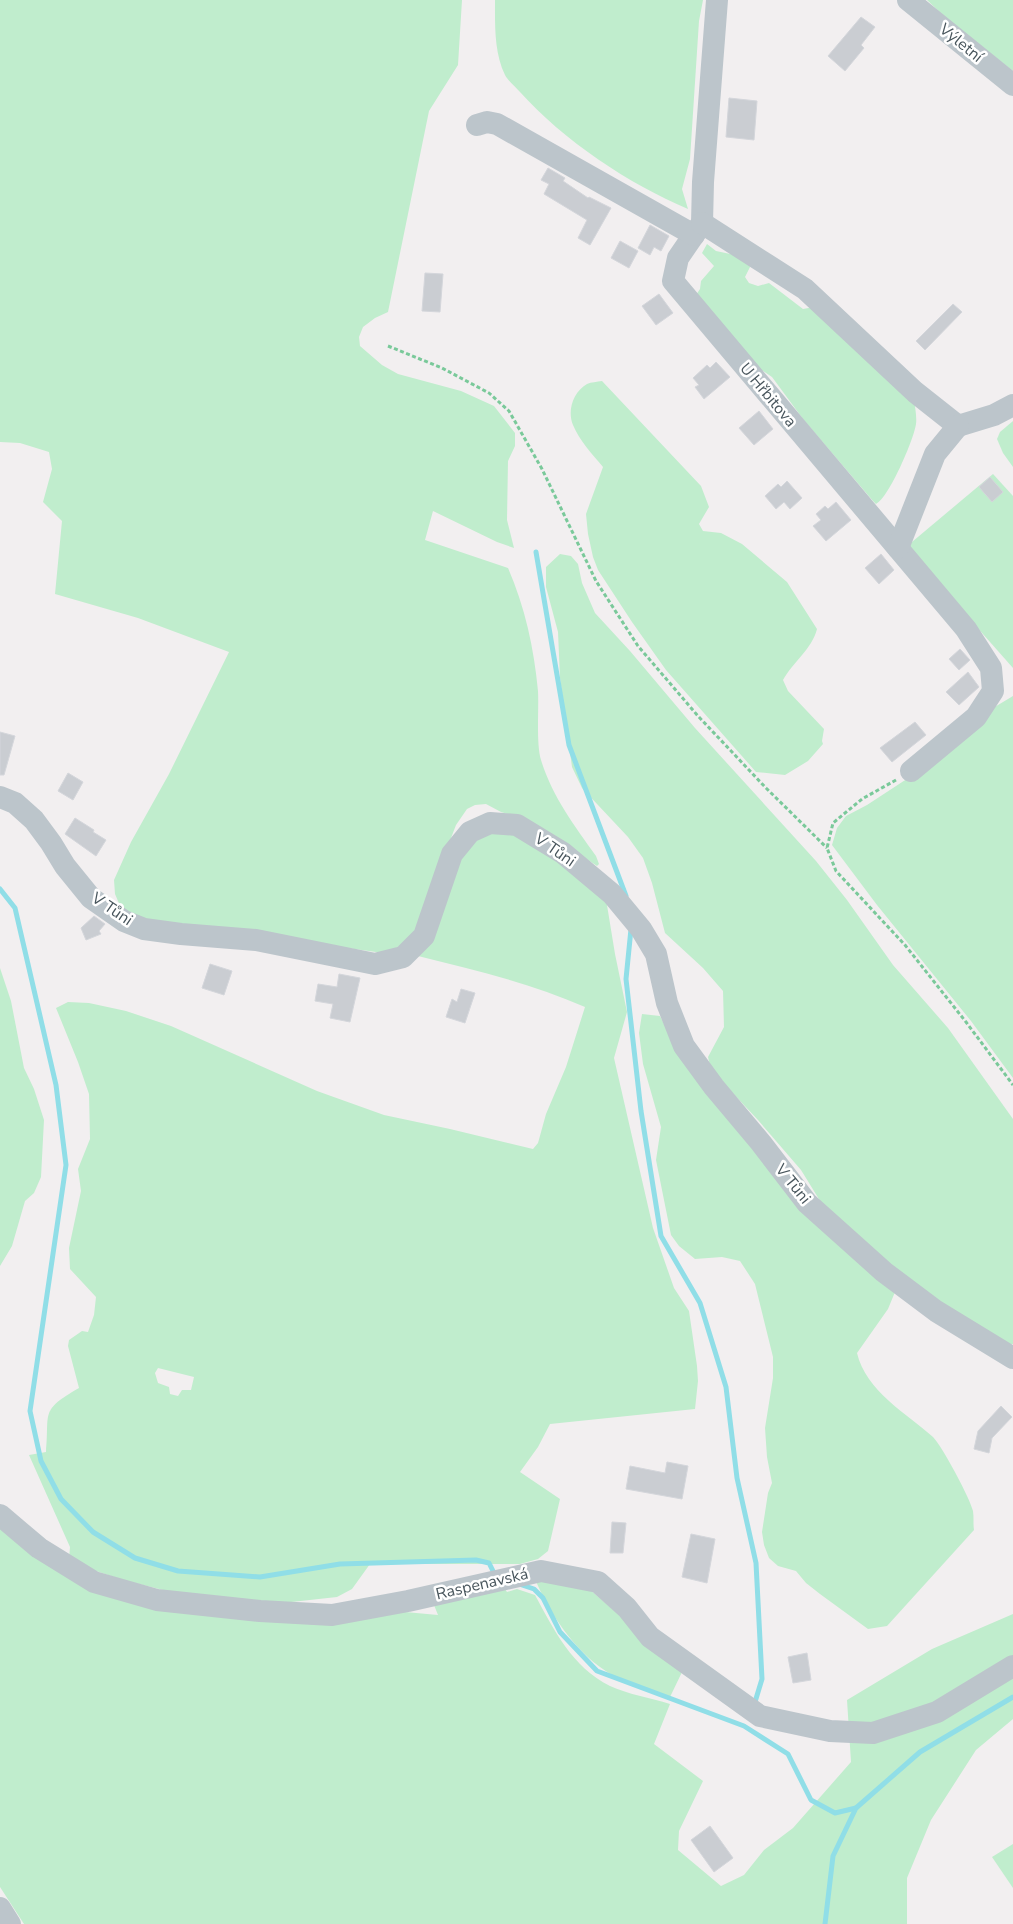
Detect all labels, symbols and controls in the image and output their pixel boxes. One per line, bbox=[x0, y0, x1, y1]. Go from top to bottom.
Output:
street label: Výletní bbox=[934, 18, 988, 68]
street label: U Hřbitova bbox=[735, 358, 801, 432]
street label: V Tůni bbox=[529, 827, 580, 872]
street label: V Tůni bbox=[86, 887, 137, 931]
street label: V Tůni bbox=[770, 1159, 816, 1209]
street label: Raspenavská bbox=[434, 1563, 530, 1605]

